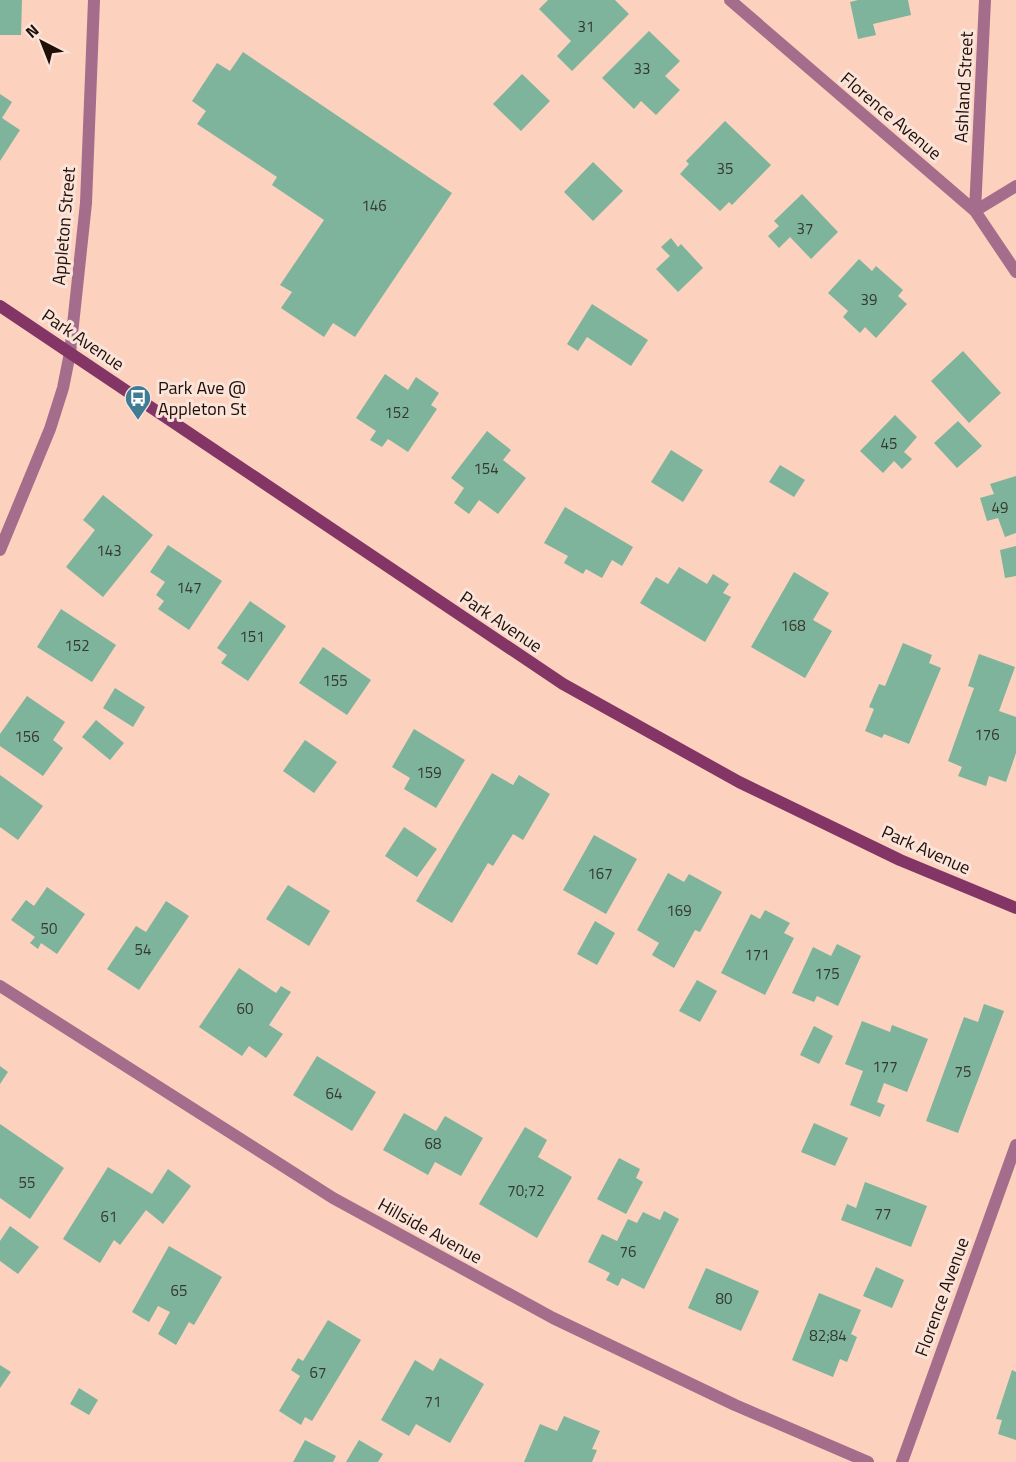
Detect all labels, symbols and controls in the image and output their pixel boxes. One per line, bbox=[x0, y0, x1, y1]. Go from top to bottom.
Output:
north arrow bbox=[12, 12, 72, 72]
house number: 31 bbox=[578, 15, 594, 38]
text: N bbox=[20, 18, 44, 43]
street label: Ashland Street bbox=[947, 30, 980, 143]
house number: 33 bbox=[634, 57, 650, 80]
street label: Florence Avenue bbox=[835, 65, 948, 166]
house number: 35 bbox=[717, 157, 733, 180]
street label: Appleton Street bbox=[45, 165, 82, 286]
house number: 146 bbox=[361, 194, 387, 217]
house number: 37 bbox=[797, 217, 813, 240]
house number: 39 bbox=[861, 288, 877, 311]
street label: Park Avenue bbox=[36, 302, 130, 377]
place label: Park Ave @ Appleton St bbox=[158, 374, 247, 422]
bus stop icon: Park Ave @ Appleton St bbox=[123, 383, 153, 421]
house number: 152 bbox=[384, 401, 410, 424]
house number: 45 bbox=[881, 432, 897, 455]
house number: 154 bbox=[473, 457, 499, 480]
house number: 49 bbox=[992, 496, 1008, 519]
house number: 143 bbox=[96, 539, 122, 562]
house number: 147 bbox=[176, 576, 202, 599]
street label: Park Avenue bbox=[454, 584, 548, 659]
house number: 168 bbox=[780, 614, 806, 637]
house number: 151 bbox=[239, 625, 265, 648]
house number: 152 bbox=[64, 634, 90, 657]
house number: 155 bbox=[322, 669, 348, 692]
house number: 176 bbox=[974, 723, 1000, 746]
house number: 156 bbox=[14, 725, 40, 748]
house number: 159 bbox=[416, 761, 442, 784]
street label: Park Avenue bbox=[877, 818, 975, 881]
house number: 167 bbox=[587, 862, 613, 885]
house number: 169 bbox=[666, 899, 692, 922]
house number: 50 bbox=[41, 917, 57, 940]
house number: 54 bbox=[135, 938, 151, 961]
house number: 171 bbox=[744, 943, 770, 966]
house number: 175 bbox=[814, 962, 840, 985]
house number: 60 bbox=[237, 997, 253, 1020]
house number: 177 bbox=[872, 1055, 898, 1078]
house number: 75 bbox=[955, 1060, 971, 1083]
house number: 64 bbox=[326, 1082, 342, 1105]
house number: 68 bbox=[425, 1132, 441, 1155]
house number: 55 bbox=[19, 1171, 35, 1194]
house number: 70;72 bbox=[507, 1179, 545, 1202]
street label: Hillside Avenue bbox=[373, 1191, 487, 1270]
house number: 77 bbox=[875, 1202, 891, 1225]
house number: 61 bbox=[101, 1205, 117, 1228]
street label: Florence Avenue bbox=[907, 1233, 976, 1360]
house number: 76 bbox=[620, 1240, 636, 1263]
house number: 65 bbox=[171, 1279, 187, 1302]
house number: 80 bbox=[716, 1287, 732, 1310]
house number: 82;84 bbox=[809, 1324, 847, 1347]
house number: 67 bbox=[310, 1361, 326, 1384]
house number: 71 bbox=[425, 1390, 441, 1413]

